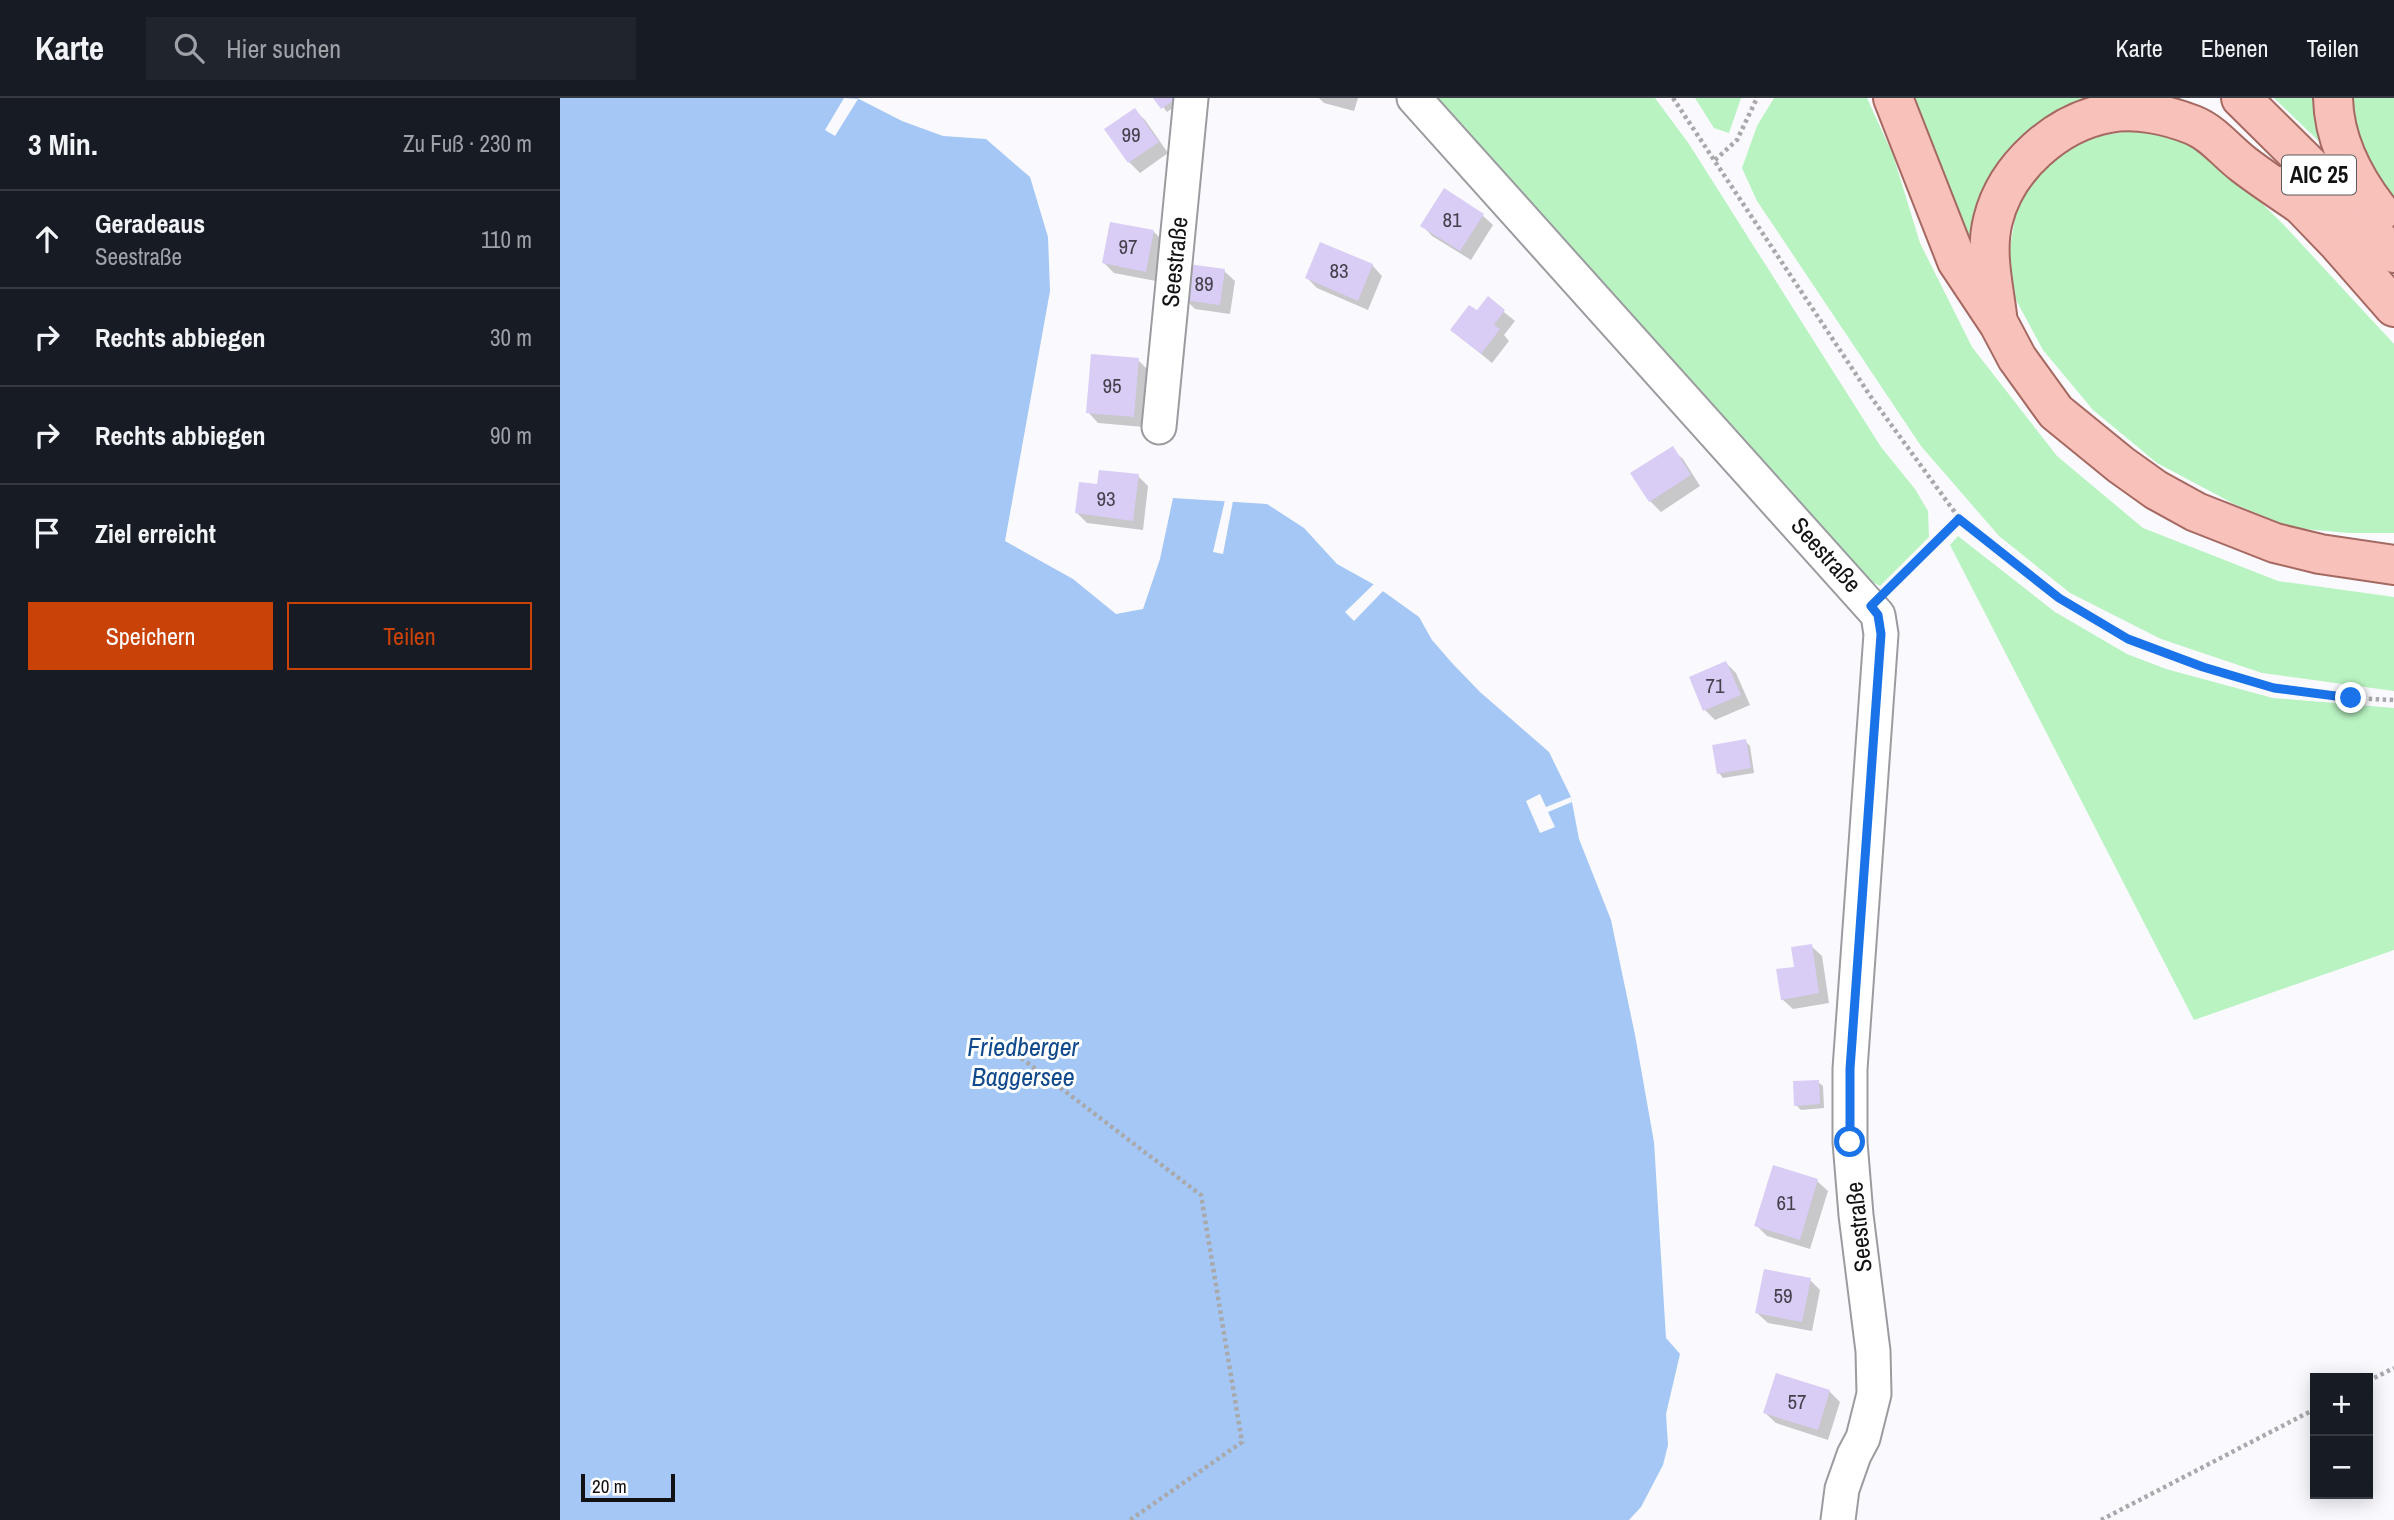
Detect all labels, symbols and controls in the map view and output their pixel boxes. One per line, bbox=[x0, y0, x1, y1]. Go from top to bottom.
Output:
search box bbox=[146, 17, 636, 80]
text: Karte bbox=[35, 26, 104, 70]
icon: search bbox=[170, 29, 208, 67]
text: Hier suchen bbox=[226, 31, 341, 66]
text: Karte bbox=[2116, 32, 2163, 64]
text: Ebenen bbox=[2201, 32, 2268, 64]
text: Teilen bbox=[2306, 32, 2359, 64]
house number: 99 bbox=[1121, 120, 1141, 149]
text: 3 Min. bbox=[28, 124, 98, 164]
text: Zu Fuß · 230 m bbox=[403, 128, 532, 159]
road number: AIC 25 bbox=[2282, 156, 2356, 194]
house number: 81 bbox=[1442, 205, 1462, 234]
text: Geradeaus bbox=[95, 206, 205, 241]
street label: Seestraße bbox=[1153, 215, 1195, 309]
icon: ahead bbox=[28, 220, 66, 258]
text: 110 m bbox=[481, 224, 532, 255]
house number: 97 bbox=[1118, 232, 1138, 261]
text: Seestraße bbox=[95, 241, 182, 272]
house number: 83 bbox=[1329, 256, 1349, 285]
house number: 89 bbox=[1194, 269, 1214, 298]
icon: right bbox=[28, 318, 66, 356]
text: Rechts abbiegen bbox=[95, 320, 266, 355]
text: 30 m bbox=[490, 322, 532, 353]
house number: 95 bbox=[1102, 371, 1122, 400]
icon: right bbox=[28, 416, 66, 454]
text: Rechts abbiegen bbox=[95, 418, 266, 453]
text: 90 m bbox=[490, 420, 532, 451]
house number: 93 bbox=[1096, 484, 1116, 513]
street label: Seestraße bbox=[1784, 510, 1869, 599]
icon: arrive bbox=[28, 514, 66, 552]
text: Ziel erreicht bbox=[95, 516, 216, 551]
button: Speichern bbox=[28, 602, 273, 670]
button: Teilen bbox=[287, 602, 532, 670]
house number: 71 bbox=[1705, 671, 1725, 700]
route end bbox=[2335, 682, 2366, 713]
water label: Friedberger Baggersee bbox=[967, 1029, 1080, 1094]
route start bbox=[1834, 1126, 1865, 1157]
street label: Seestraße bbox=[1837, 1180, 1879, 1274]
house number: 61 bbox=[1776, 1188, 1796, 1217]
house number: 59 bbox=[1773, 1281, 1793, 1310]
map controls bbox=[2310, 1373, 2373, 1499]
button: + bbox=[2310, 1373, 2373, 1436]
house number: 57 bbox=[1787, 1387, 1807, 1416]
button: − bbox=[2310, 1436, 2373, 1499]
scale bar bbox=[581, 1471, 676, 1503]
text: 20 m bbox=[592, 1473, 627, 1499]

